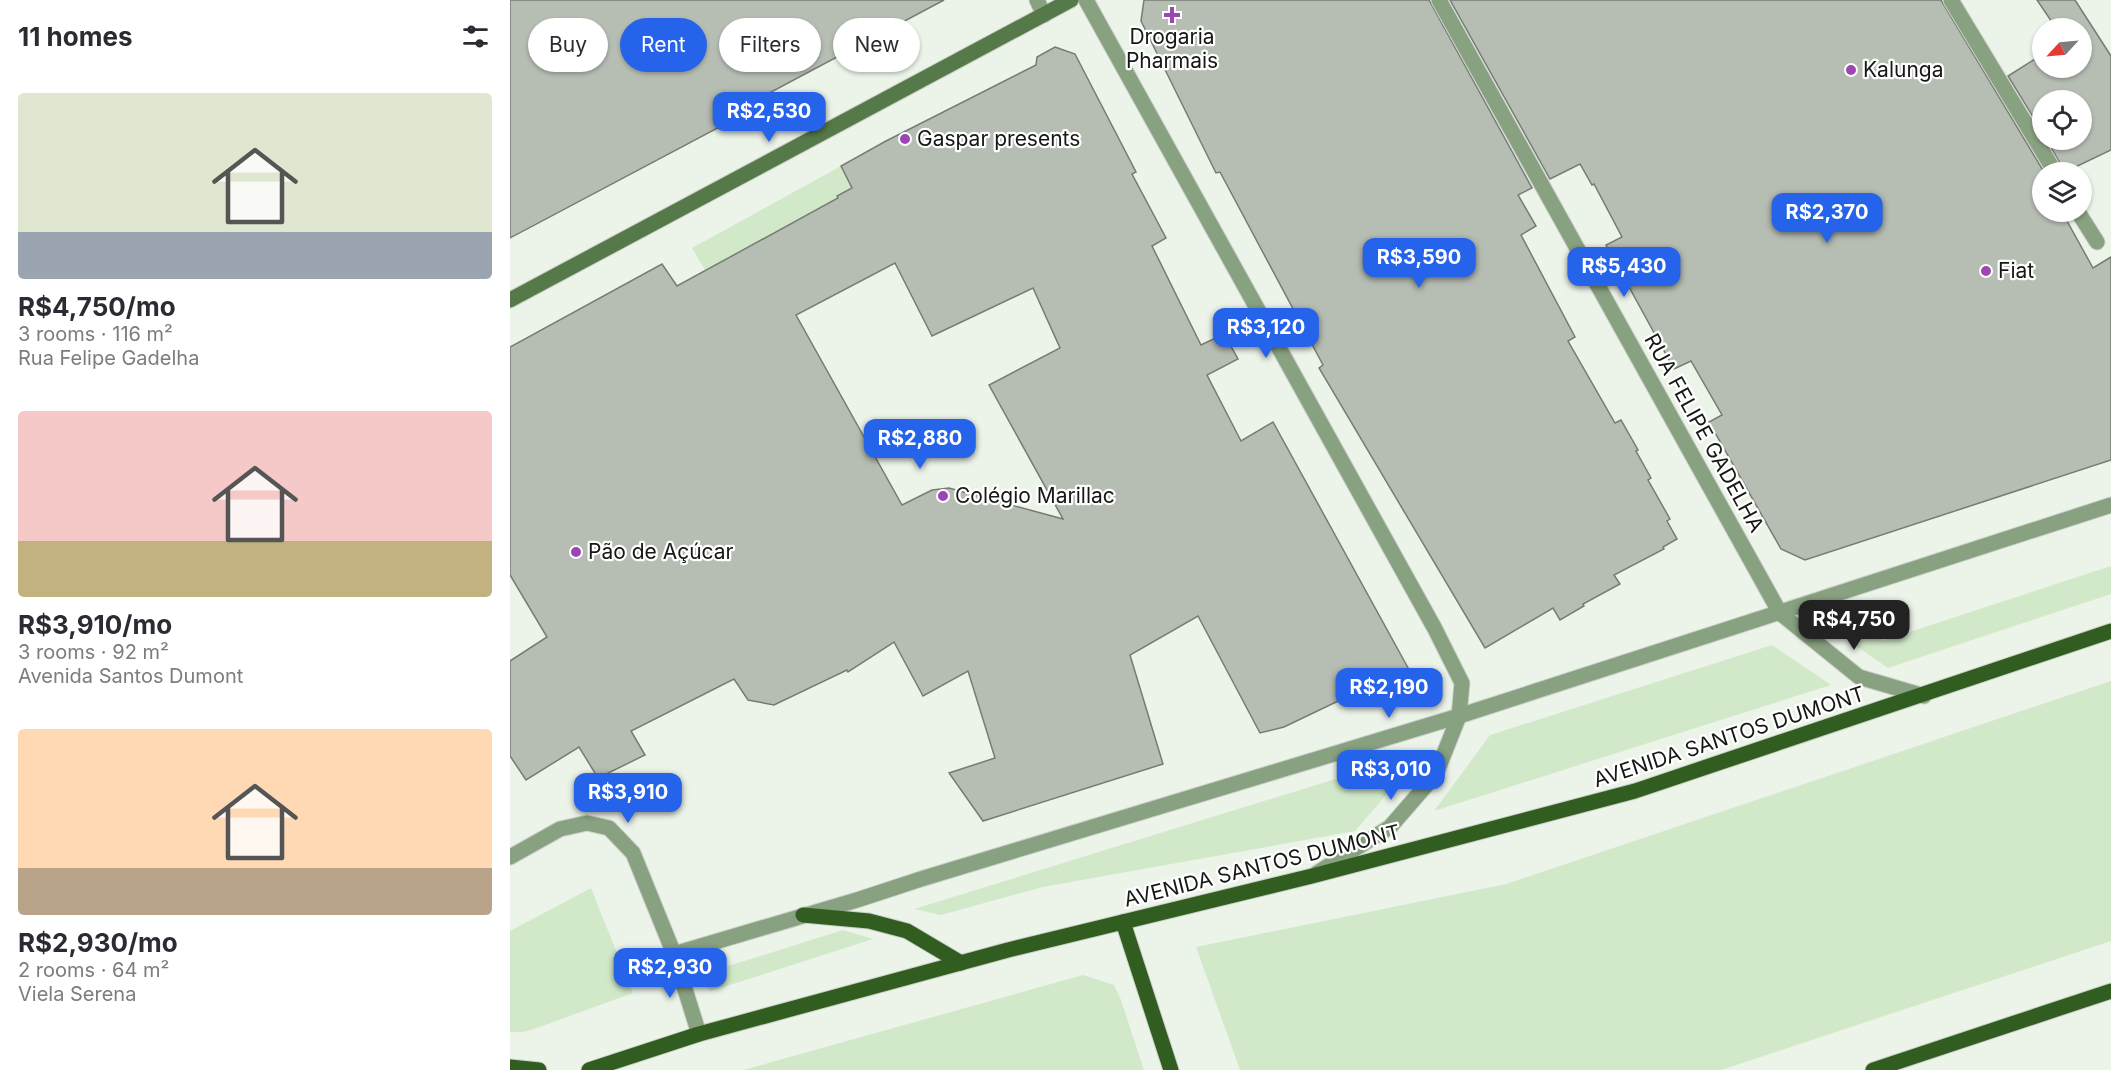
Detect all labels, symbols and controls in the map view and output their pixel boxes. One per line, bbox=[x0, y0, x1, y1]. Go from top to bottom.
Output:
marker: Drogaria Pharmais bbox=[1165, 8, 1179, 22]
chip: Buy bbox=[528, 18, 608, 72]
chip: Rent bbox=[620, 18, 707, 72]
chip: Filters bbox=[719, 18, 821, 72]
chip: New bbox=[833, 18, 920, 72]
north arrow bbox=[2032, 18, 2092, 78]
map controls bbox=[2032, 18, 2092, 222]
icon: filters bbox=[459, 20, 492, 53]
text: 11 homes bbox=[18, 21, 133, 52]
place label: Drogaria Pharmais bbox=[1126, 24, 1218, 73]
place label: Kalunga bbox=[1863, 57, 1943, 82]
marker: Kalunga bbox=[1844, 63, 1858, 77]
button: locate bbox=[2032, 90, 2092, 150]
pin: R$2,530 bbox=[714, 92, 824, 143]
text: R$2,530 bbox=[727, 99, 811, 123]
place label: Gaspar presents bbox=[917, 126, 1080, 151]
icon: home bbox=[201, 132, 309, 240]
marker: Gaspar presents bbox=[898, 132, 912, 146]
button: layers bbox=[2032, 162, 2092, 222]
pin: R$2,370 bbox=[1772, 193, 1882, 244]
text: R$2,370 bbox=[1786, 200, 1868, 224]
pin: R$3,590 bbox=[1364, 238, 1474, 289]
text: R$3,590 bbox=[1377, 245, 1461, 269]
pin: R$5,430 bbox=[1569, 247, 1679, 298]
text: R$5,430 bbox=[1581, 254, 1667, 278]
place label: Fiat bbox=[1998, 258, 2034, 283]
marker: Fiat bbox=[1979, 264, 1993, 278]
text: R$4,750/mo bbox=[18, 291, 176, 322]
pin: R$3,120 bbox=[1211, 308, 1321, 359]
text: R$3,120 bbox=[1227, 315, 1305, 339]
text: 3 rooms · 116 m² bbox=[18, 322, 173, 346]
street label: RUA FELIPE GADELHA bbox=[1639, 329, 1769, 536]
text: Rua Felipe Gadelha bbox=[18, 346, 199, 370]
pin: R$2,880 bbox=[865, 419, 975, 470]
text: R$2,880 bbox=[878, 426, 962, 450]
icon: home bbox=[201, 450, 309, 558]
place label: Colégio Marillac bbox=[955, 483, 1115, 508]
marker: Colégio Marillac bbox=[936, 489, 950, 503]
place label: Pão de Açúcar bbox=[588, 539, 734, 564]
marker: Pão de Açúcar bbox=[569, 545, 583, 559]
pin: R$4,750 bbox=[1799, 600, 1909, 651]
text: R$4,750 bbox=[1813, 607, 1895, 631]
text: R$3,910/mo bbox=[18, 609, 172, 640]
text: 3 rooms · 92 m² bbox=[18, 640, 169, 664]
text: Avenida Santos Dumont bbox=[18, 664, 243, 688]
pin: R$2,190 bbox=[1334, 668, 1444, 719]
text: R$2,190 bbox=[1350, 675, 1428, 699]
street label: AVENIDA SANTOS DUMONT bbox=[1590, 681, 1868, 792]
pin: R$3,010 bbox=[1336, 750, 1446, 801]
text: R$3,010 bbox=[1351, 757, 1431, 781]
icon: home bbox=[201, 768, 309, 876]
pin: R$3,910 bbox=[573, 773, 683, 824]
text: R$3,910 bbox=[588, 780, 668, 804]
street label: AVENIDA SANTOS DUMONT bbox=[1121, 819, 1403, 912]
text: R$2,930/mo bbox=[18, 927, 178, 958]
pin: R$2,930 bbox=[615, 948, 725, 999]
text: R$2,930 bbox=[628, 955, 712, 979]
text: 2 rooms · 64 m² bbox=[18, 958, 169, 982]
text: Viela Serena bbox=[18, 982, 136, 1006]

